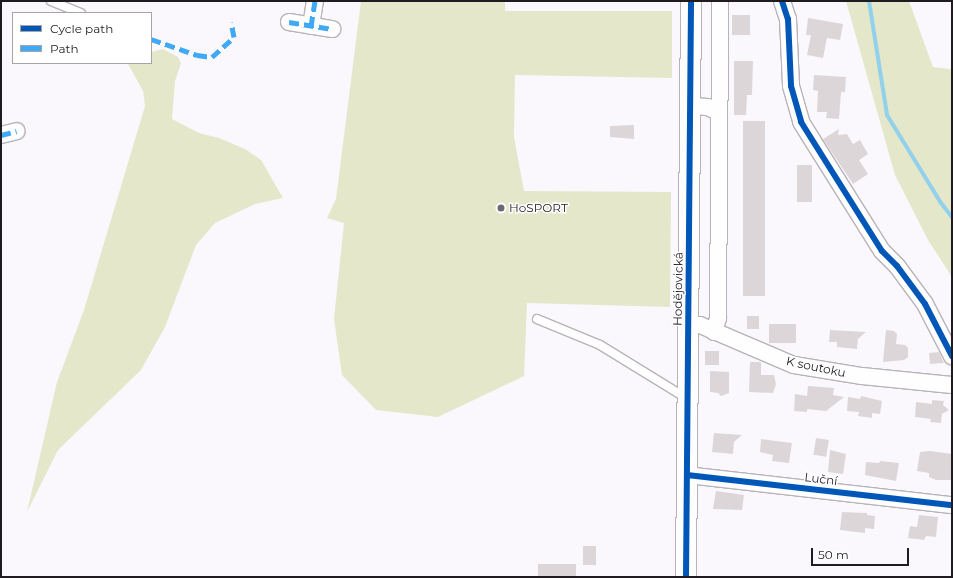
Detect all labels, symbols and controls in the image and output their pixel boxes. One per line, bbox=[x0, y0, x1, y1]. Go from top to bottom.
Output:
legend bbox=[12, 12, 152, 64]
text: Cycle path bbox=[50, 21, 113, 36]
text: Path bbox=[50, 41, 79, 56]
place label: HoSPORT bbox=[509, 201, 568, 215]
marker: HoSPORT bbox=[496, 203, 506, 213]
street label: Hodějovická bbox=[670, 252, 686, 326]
street label: K soutoku bbox=[785, 354, 847, 380]
street label: Luční bbox=[804, 470, 838, 488]
scale bar bbox=[813, 540, 911, 566]
text: 50 m bbox=[818, 547, 849, 562]

